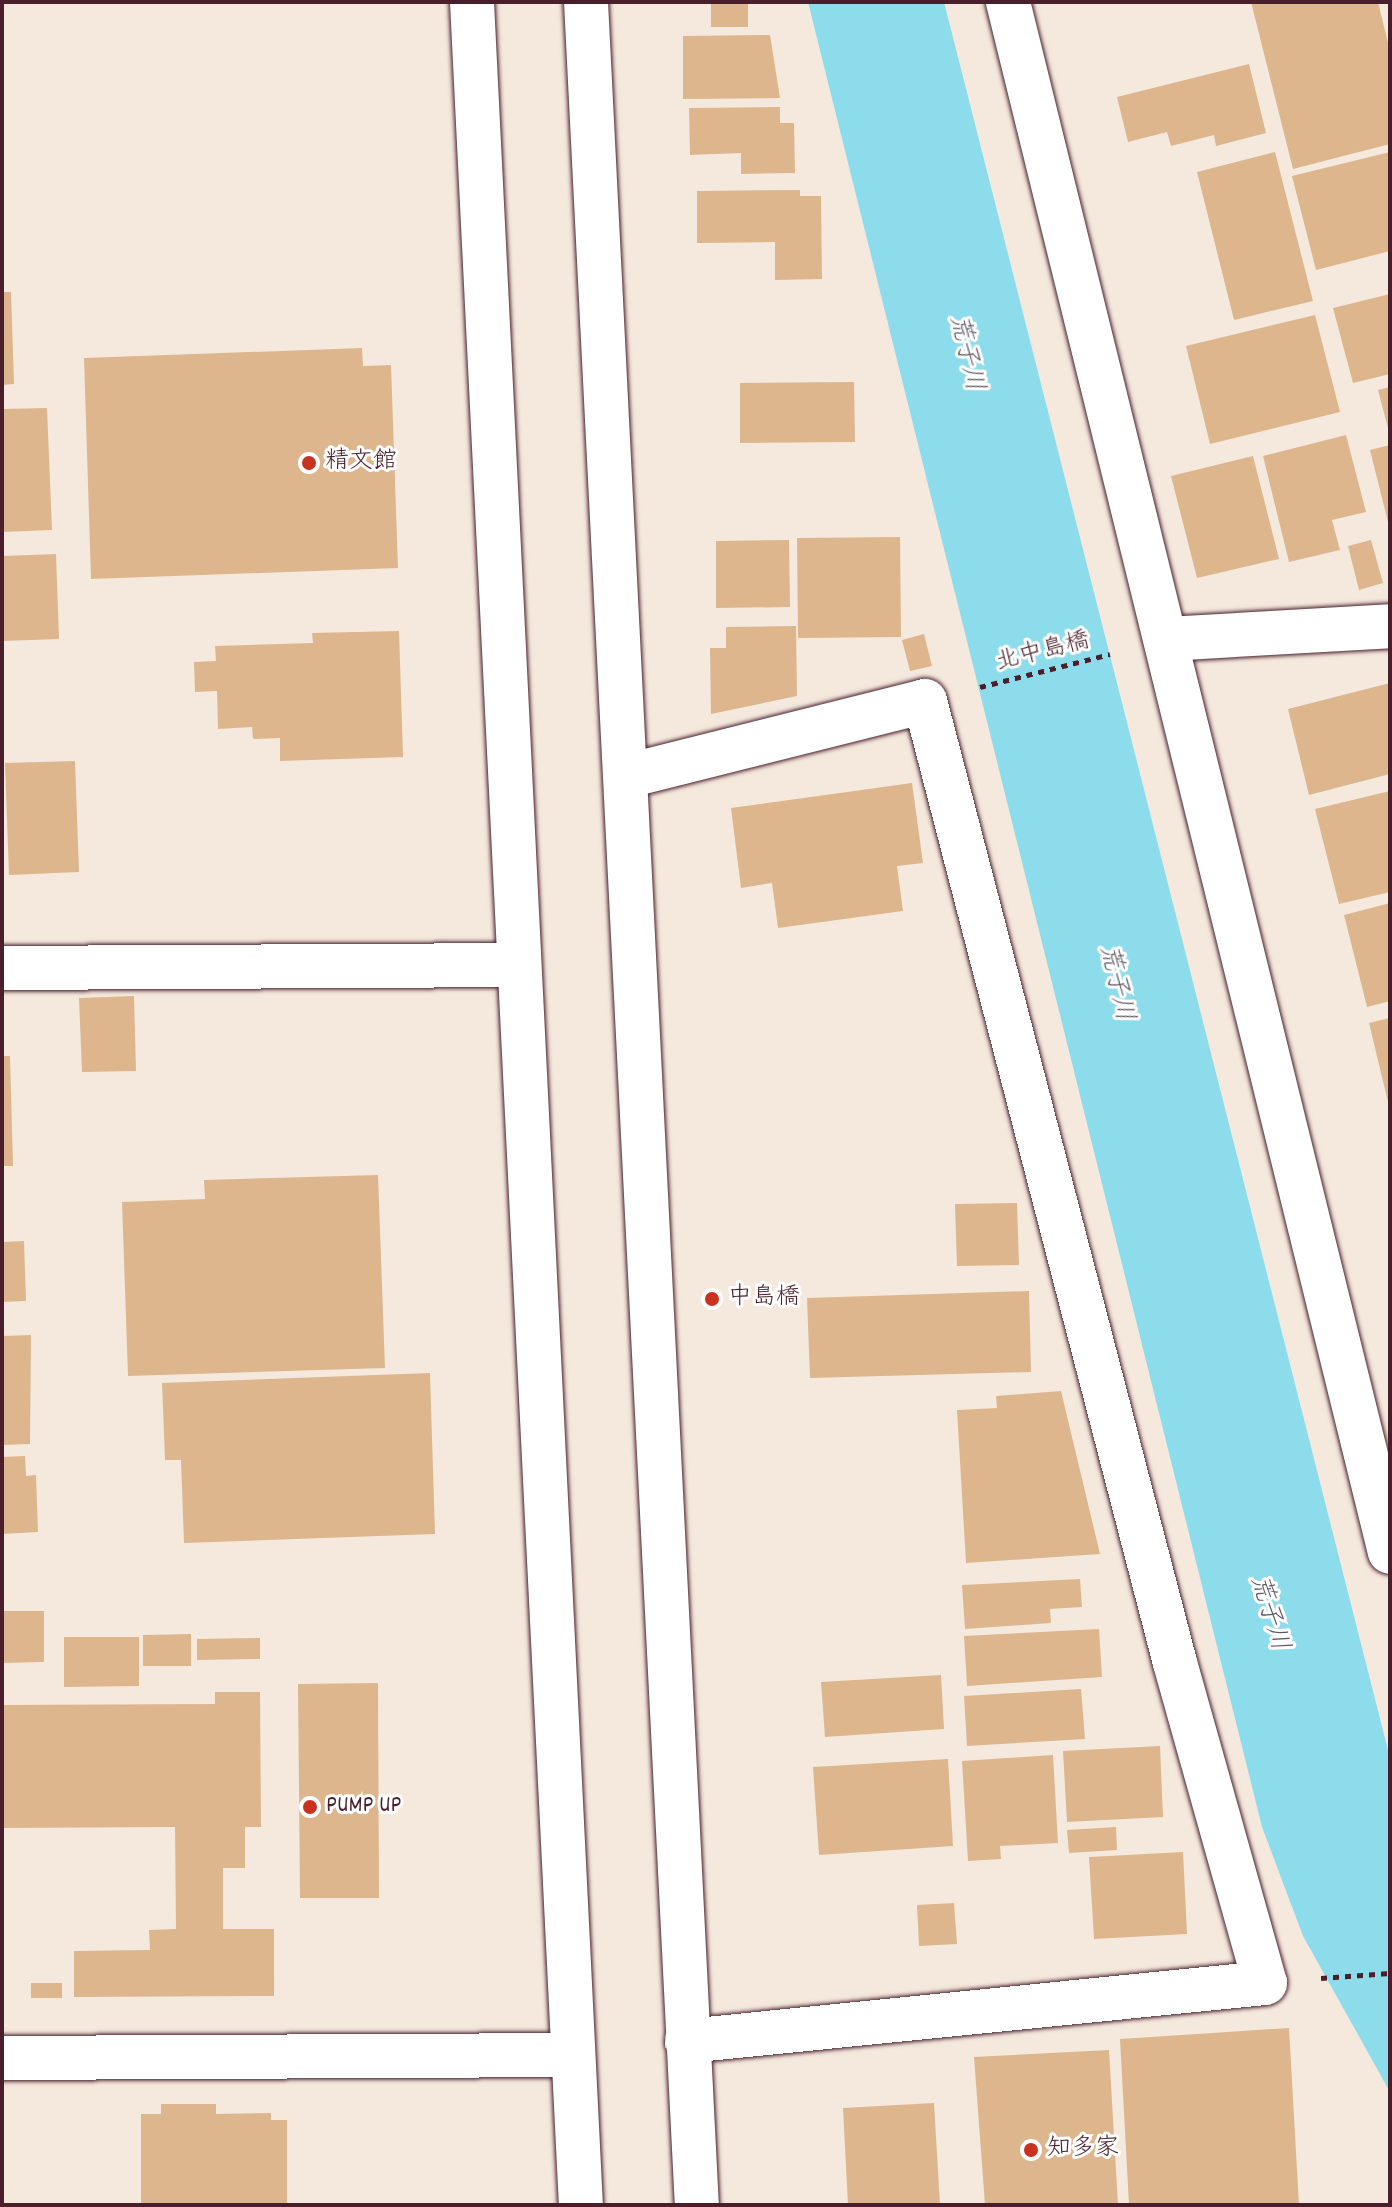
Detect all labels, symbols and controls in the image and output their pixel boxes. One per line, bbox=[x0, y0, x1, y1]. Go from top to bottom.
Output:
water label: 荒子川 bbox=[941, 311, 989, 395]
place label: 精文館 bbox=[325, 449, 397, 477]
marker: 精文館 bbox=[300, 454, 318, 472]
street label: 北中島橋 bbox=[993, 627, 1093, 679]
water label: 荒子川 bbox=[1091, 941, 1139, 1025]
place label: 中島橋 bbox=[728, 1285, 800, 1313]
marker: 中島橋 bbox=[703, 1290, 721, 1308]
water label: 荒子川 bbox=[1242, 1571, 1294, 1655]
place label: PUMP UP bbox=[326, 1793, 401, 1821]
marker: PUMP UP bbox=[301, 1798, 319, 1816]
place label: 知多家 bbox=[1047, 2136, 1119, 2164]
marker: 知多家 bbox=[1022, 2141, 1040, 2159]

